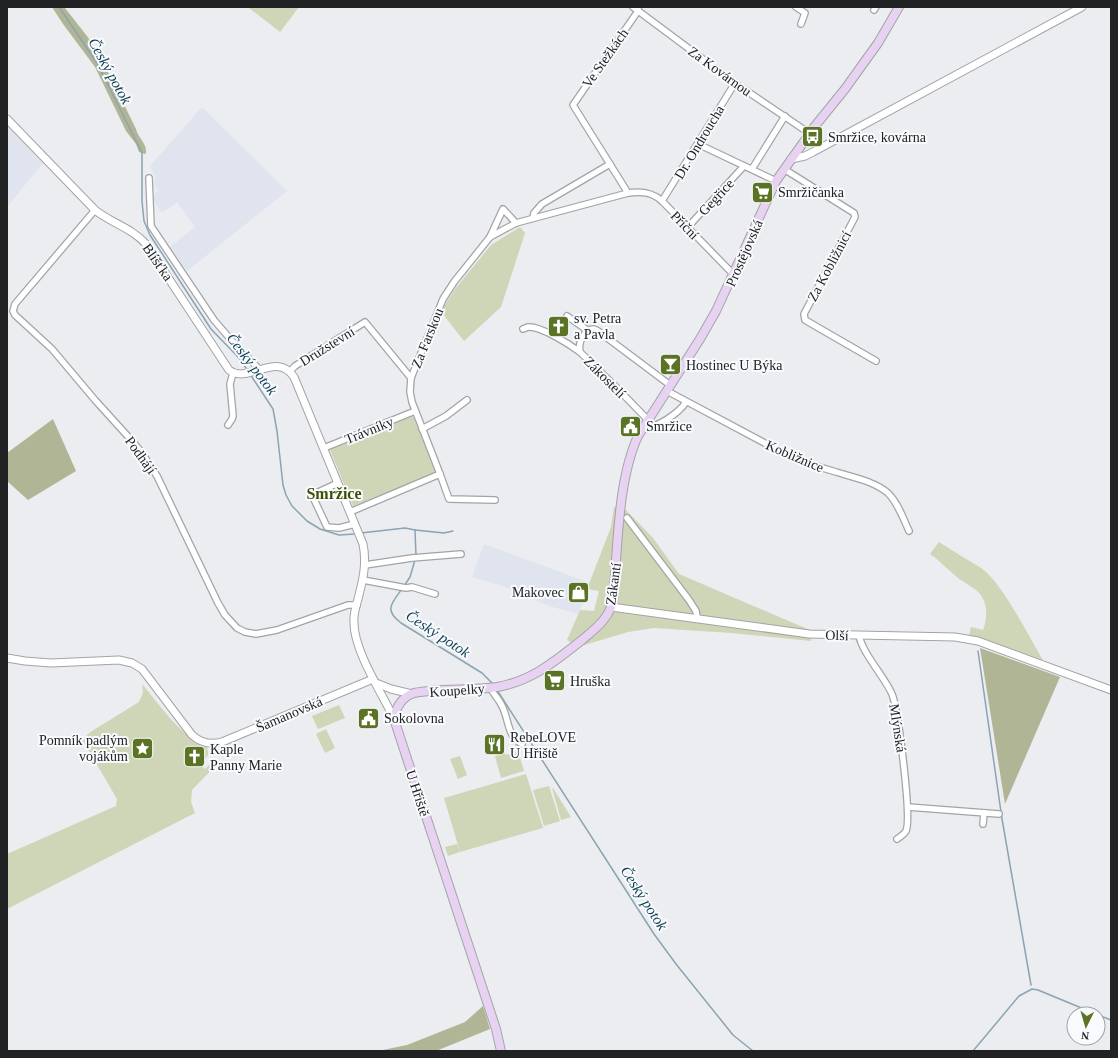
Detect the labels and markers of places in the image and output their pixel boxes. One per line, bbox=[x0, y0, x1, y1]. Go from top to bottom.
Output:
bus stop icon: Smržice, kovárna bbox=[800, 124, 826, 150]
place label: Smržice, kovárna bbox=[828, 130, 927, 145]
supermarket icon: Smržičanka bbox=[749, 179, 775, 205]
place label: Smržičanka bbox=[778, 185, 845, 200]
place label: sv. Petra a Pavla bbox=[574, 311, 622, 342]
church icon: sv. Petra a Pavla bbox=[546, 313, 572, 339]
bar icon: Hostinec U Býka bbox=[657, 352, 683, 378]
place label: Hostinec U Býka bbox=[686, 358, 783, 373]
public building icon: Smržice bbox=[617, 413, 643, 439]
place label: Smržice bbox=[646, 419, 692, 434]
shop icon: Makovec bbox=[566, 579, 592, 605]
place label: Makovec bbox=[512, 585, 564, 600]
supermarket icon: Hruška bbox=[542, 668, 568, 694]
place label: Hruška bbox=[570, 674, 611, 689]
public building icon: Sokolovna bbox=[355, 705, 381, 731]
place label: Sokolovna bbox=[384, 711, 445, 726]
place label: RebeLOVE U Hřiště bbox=[510, 730, 576, 761]
restaurant icon: RebeLOVE U Hřiště bbox=[482, 732, 508, 758]
place label: Pomník padlým vojákům bbox=[39, 733, 128, 764]
place icon: Pomník padlým vojákům bbox=[130, 735, 156, 761]
place label: Kaple Panny Marie bbox=[210, 742, 282, 773]
church icon: Kaple Panny Marie bbox=[182, 744, 208, 770]

